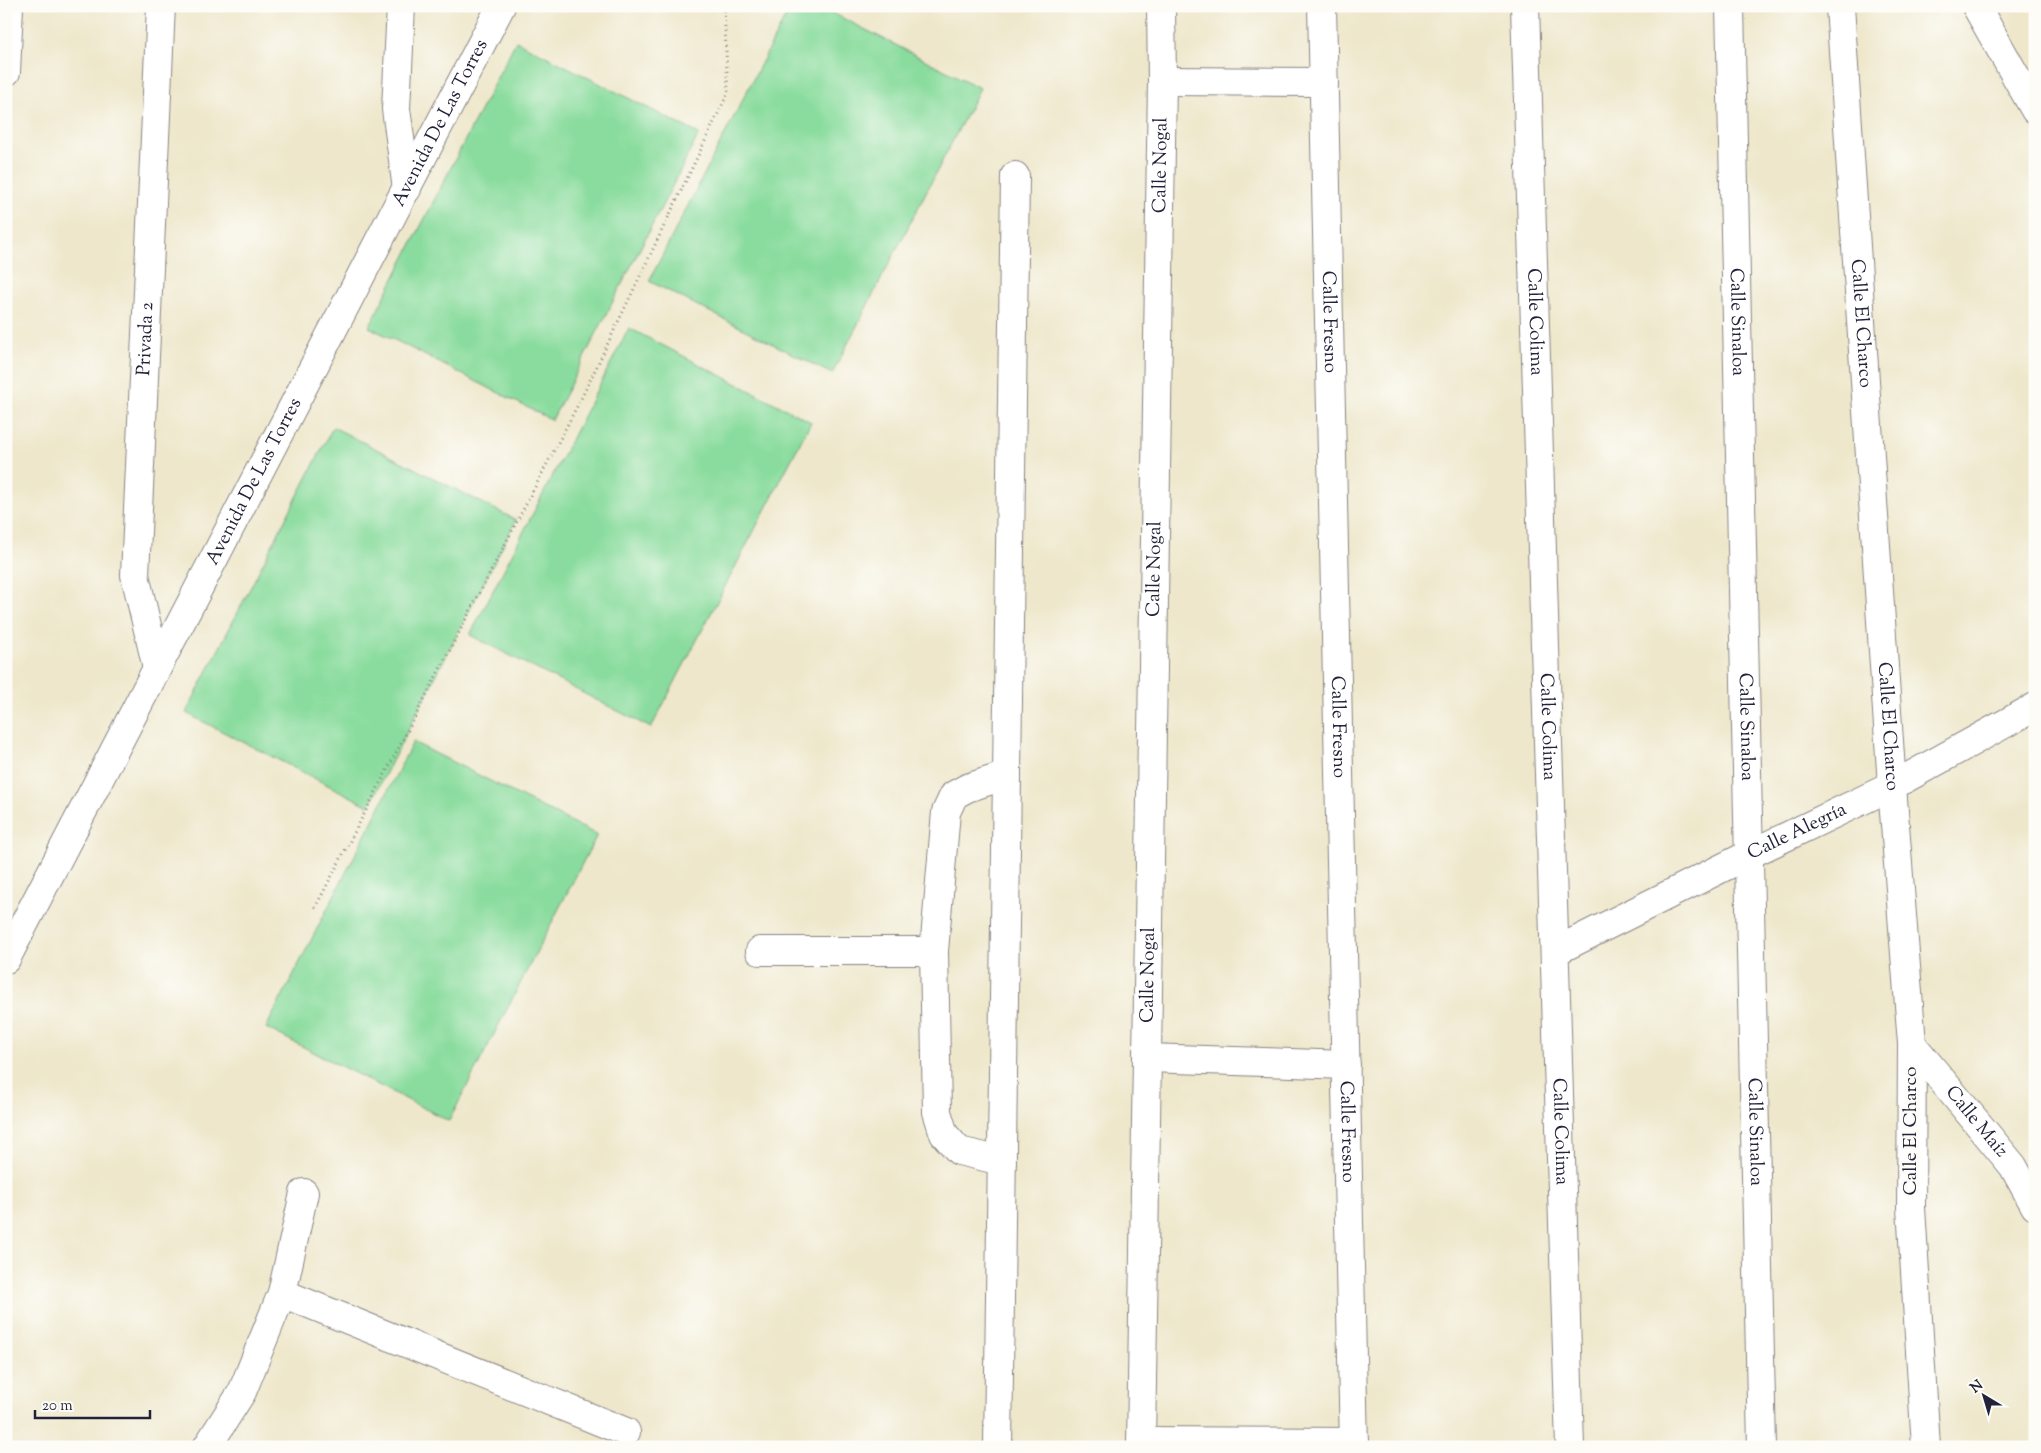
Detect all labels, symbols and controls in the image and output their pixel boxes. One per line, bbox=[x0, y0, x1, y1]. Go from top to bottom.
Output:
street label: Avenida De Las Torres bbox=[386, 35, 495, 211]
street label: Calle Nogal bbox=[1146, 117, 1175, 213]
street label: Calle El Charco bbox=[1843, 258, 1879, 389]
street label: Calle Colima bbox=[1520, 268, 1550, 376]
street label: Calle Sinaloa bbox=[1722, 268, 1752, 377]
street label: Calle Fresno bbox=[1314, 270, 1344, 373]
street label: Privada 2 bbox=[131, 301, 161, 376]
street label: Avenida De Las Torres bbox=[199, 393, 309, 570]
street label: Calle Nogal bbox=[1140, 521, 1169, 617]
street label: Calle El Charco bbox=[1870, 661, 1906, 792]
street label: Calle Sinaloa bbox=[1731, 672, 1761, 781]
street label: Calle Colima bbox=[1532, 673, 1563, 781]
street label: Calle Fresno bbox=[1323, 675, 1353, 778]
street label: Calle Alegría bbox=[1743, 796, 1851, 867]
street label: Calle Nogal bbox=[1134, 927, 1162, 1023]
street label: Calle El Charco bbox=[1898, 1066, 1925, 1196]
street label: Calle Colima bbox=[1545, 1077, 1575, 1186]
street label: Calle Sinaloa bbox=[1740, 1077, 1770, 1186]
street label: Calle Fresno bbox=[1332, 1080, 1362, 1183]
street label: Calle Maíz bbox=[1939, 1080, 2014, 1164]
north arrow bbox=[1958, 1370, 2008, 1420]
text: N bbox=[1967, 1376, 1988, 1399]
scale bar bbox=[35, 1388, 150, 1420]
text: 20 m bbox=[42, 1396, 73, 1417]

